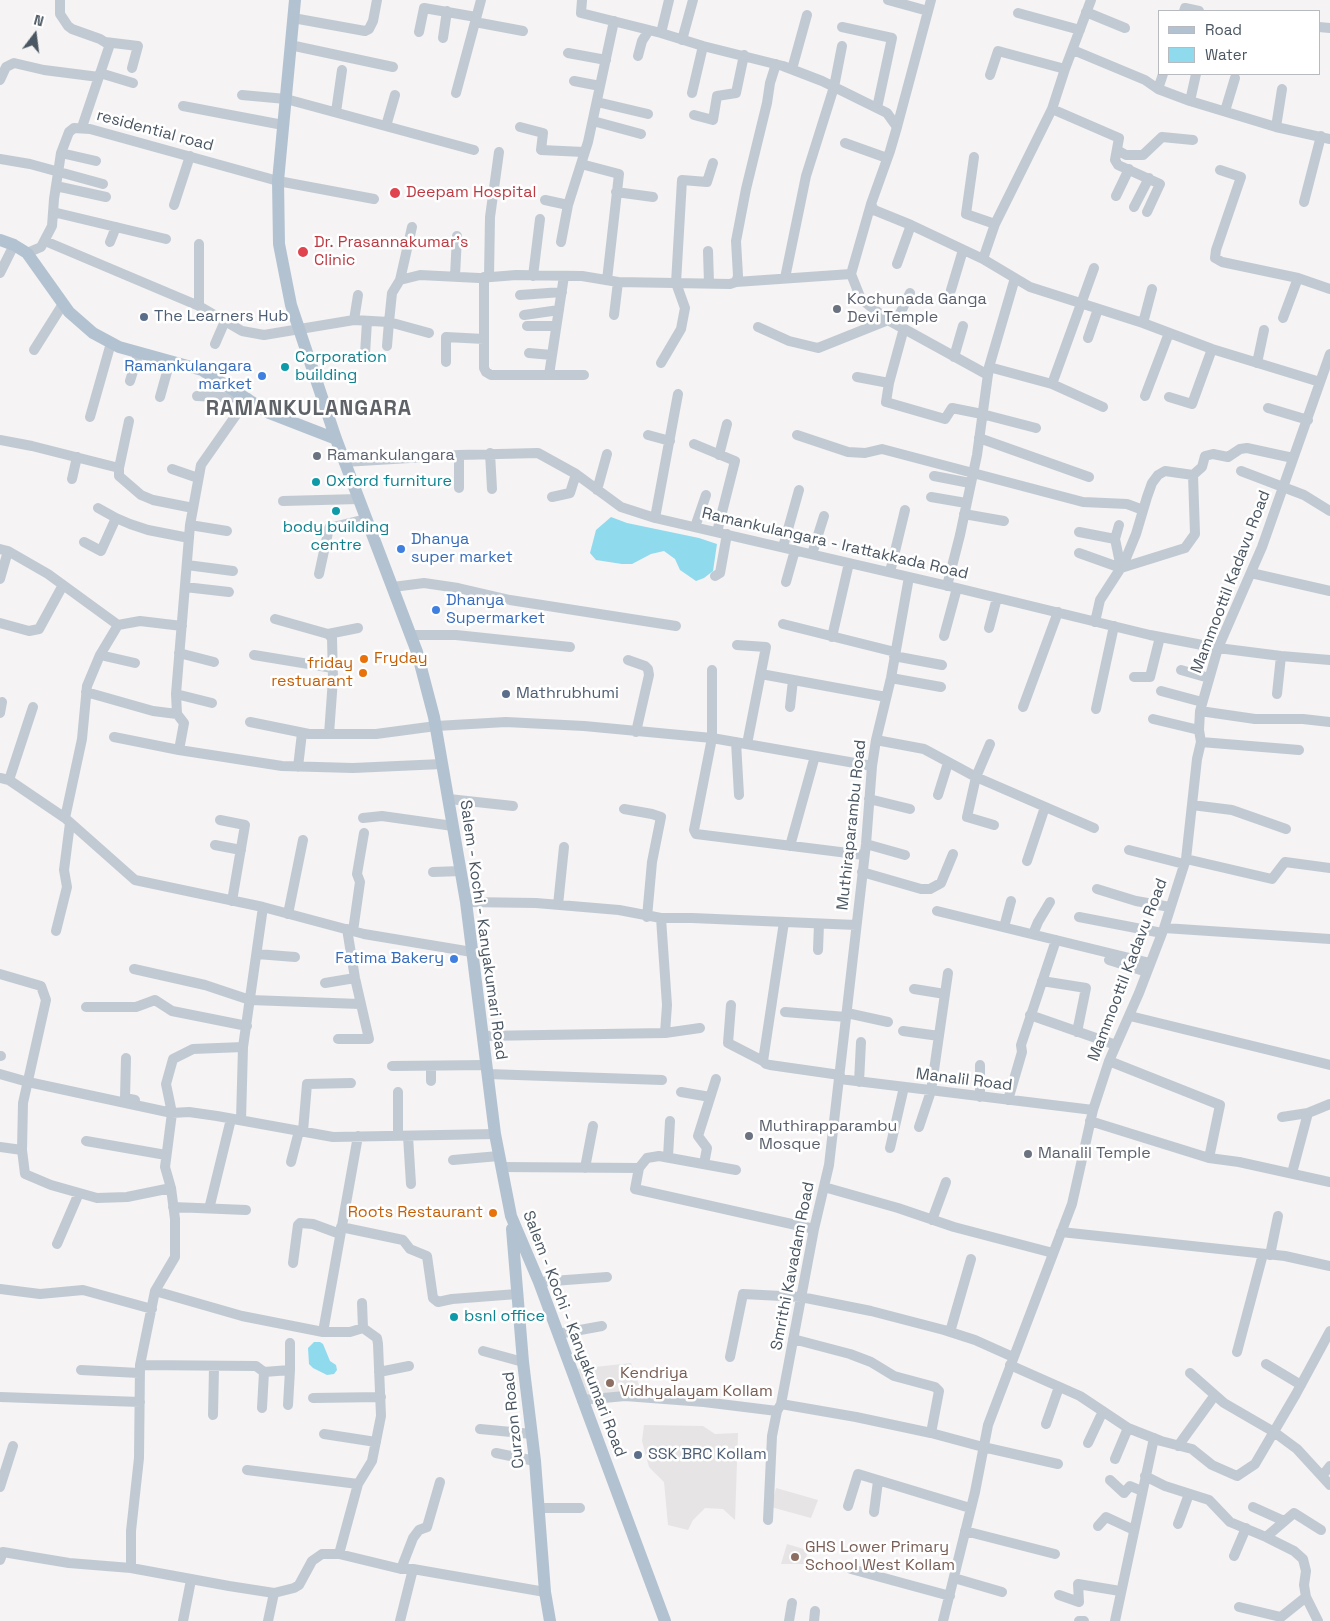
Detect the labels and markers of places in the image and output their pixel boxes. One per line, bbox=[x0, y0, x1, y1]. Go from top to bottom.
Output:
place label: Deepam Hospital bbox=[406, 183, 536, 203]
marker: Deepam Hospital bbox=[388, 186, 402, 200]
place label: Dr. Prasannakumar's Clinic bbox=[314, 233, 468, 271]
marker: Dr. Prasannakumar's Clinic bbox=[296, 245, 310, 259]
place label: Kochunada Ganga Devi Temple bbox=[847, 290, 987, 328]
marker: Kochunada Ganga Devi Temple bbox=[831, 303, 843, 315]
place label: The Learners Hub bbox=[154, 307, 288, 327]
marker: The Learners Hub bbox=[138, 311, 150, 323]
place label: Corporation building bbox=[295, 348, 387, 386]
place label: Ramankulangara market bbox=[124, 357, 252, 395]
marker: Corporation building bbox=[279, 361, 291, 373]
marker: Ramankulangara market bbox=[256, 370, 268, 382]
place label: Ramankulangara bbox=[327, 446, 455, 466]
marker: Ramankulangara bbox=[311, 450, 323, 462]
place label: Oxford furniture bbox=[326, 472, 452, 492]
marker: Oxford furniture bbox=[310, 476, 322, 488]
marker: body building centre bbox=[330, 505, 342, 517]
place label: body building centre bbox=[283, 518, 389, 556]
place label: Dhanya super market bbox=[411, 530, 513, 568]
marker: Dhanya super market bbox=[395, 543, 407, 555]
place label: Dhanya Supermarket bbox=[446, 591, 545, 629]
marker: Dhanya Supermarket bbox=[430, 604, 442, 616]
place label: Fryday bbox=[374, 649, 428, 669]
marker: Fryday bbox=[358, 653, 370, 665]
place label: friday restuarant bbox=[271, 654, 353, 692]
marker: friday restuarant bbox=[357, 667, 369, 679]
place label: Mathrubhumi bbox=[516, 684, 619, 704]
marker: Mathrubhumi bbox=[500, 688, 512, 700]
place label: Fatima Bakery bbox=[335, 949, 444, 969]
marker: Fatima Bakery bbox=[448, 953, 460, 965]
place label: Muthirapparambu Mosque bbox=[759, 1117, 897, 1155]
marker: Muthirapparambu Mosque bbox=[743, 1130, 755, 1142]
place label: Manalil Temple bbox=[1038, 1144, 1151, 1164]
marker: Manalil Temple bbox=[1022, 1148, 1034, 1160]
place label: Roots Restaurant bbox=[348, 1203, 483, 1223]
marker: Roots Restaurant bbox=[487, 1207, 499, 1219]
place label: bsnl office bbox=[464, 1307, 545, 1327]
marker: bsnl office bbox=[448, 1311, 460, 1323]
place label: Kendriya Vidhyalayam Kollam bbox=[620, 1364, 773, 1402]
marker: Kendriya Vidhyalayam Kollam bbox=[604, 1377, 616, 1389]
place label: SSK BRC Kollam bbox=[648, 1445, 767, 1465]
marker: SSK BRC Kollam bbox=[632, 1449, 644, 1461]
place label: GHS Lower Primary School West Kollam bbox=[805, 1538, 955, 1576]
marker: GHS Lower Primary School West Kollam bbox=[789, 1551, 801, 1563]

